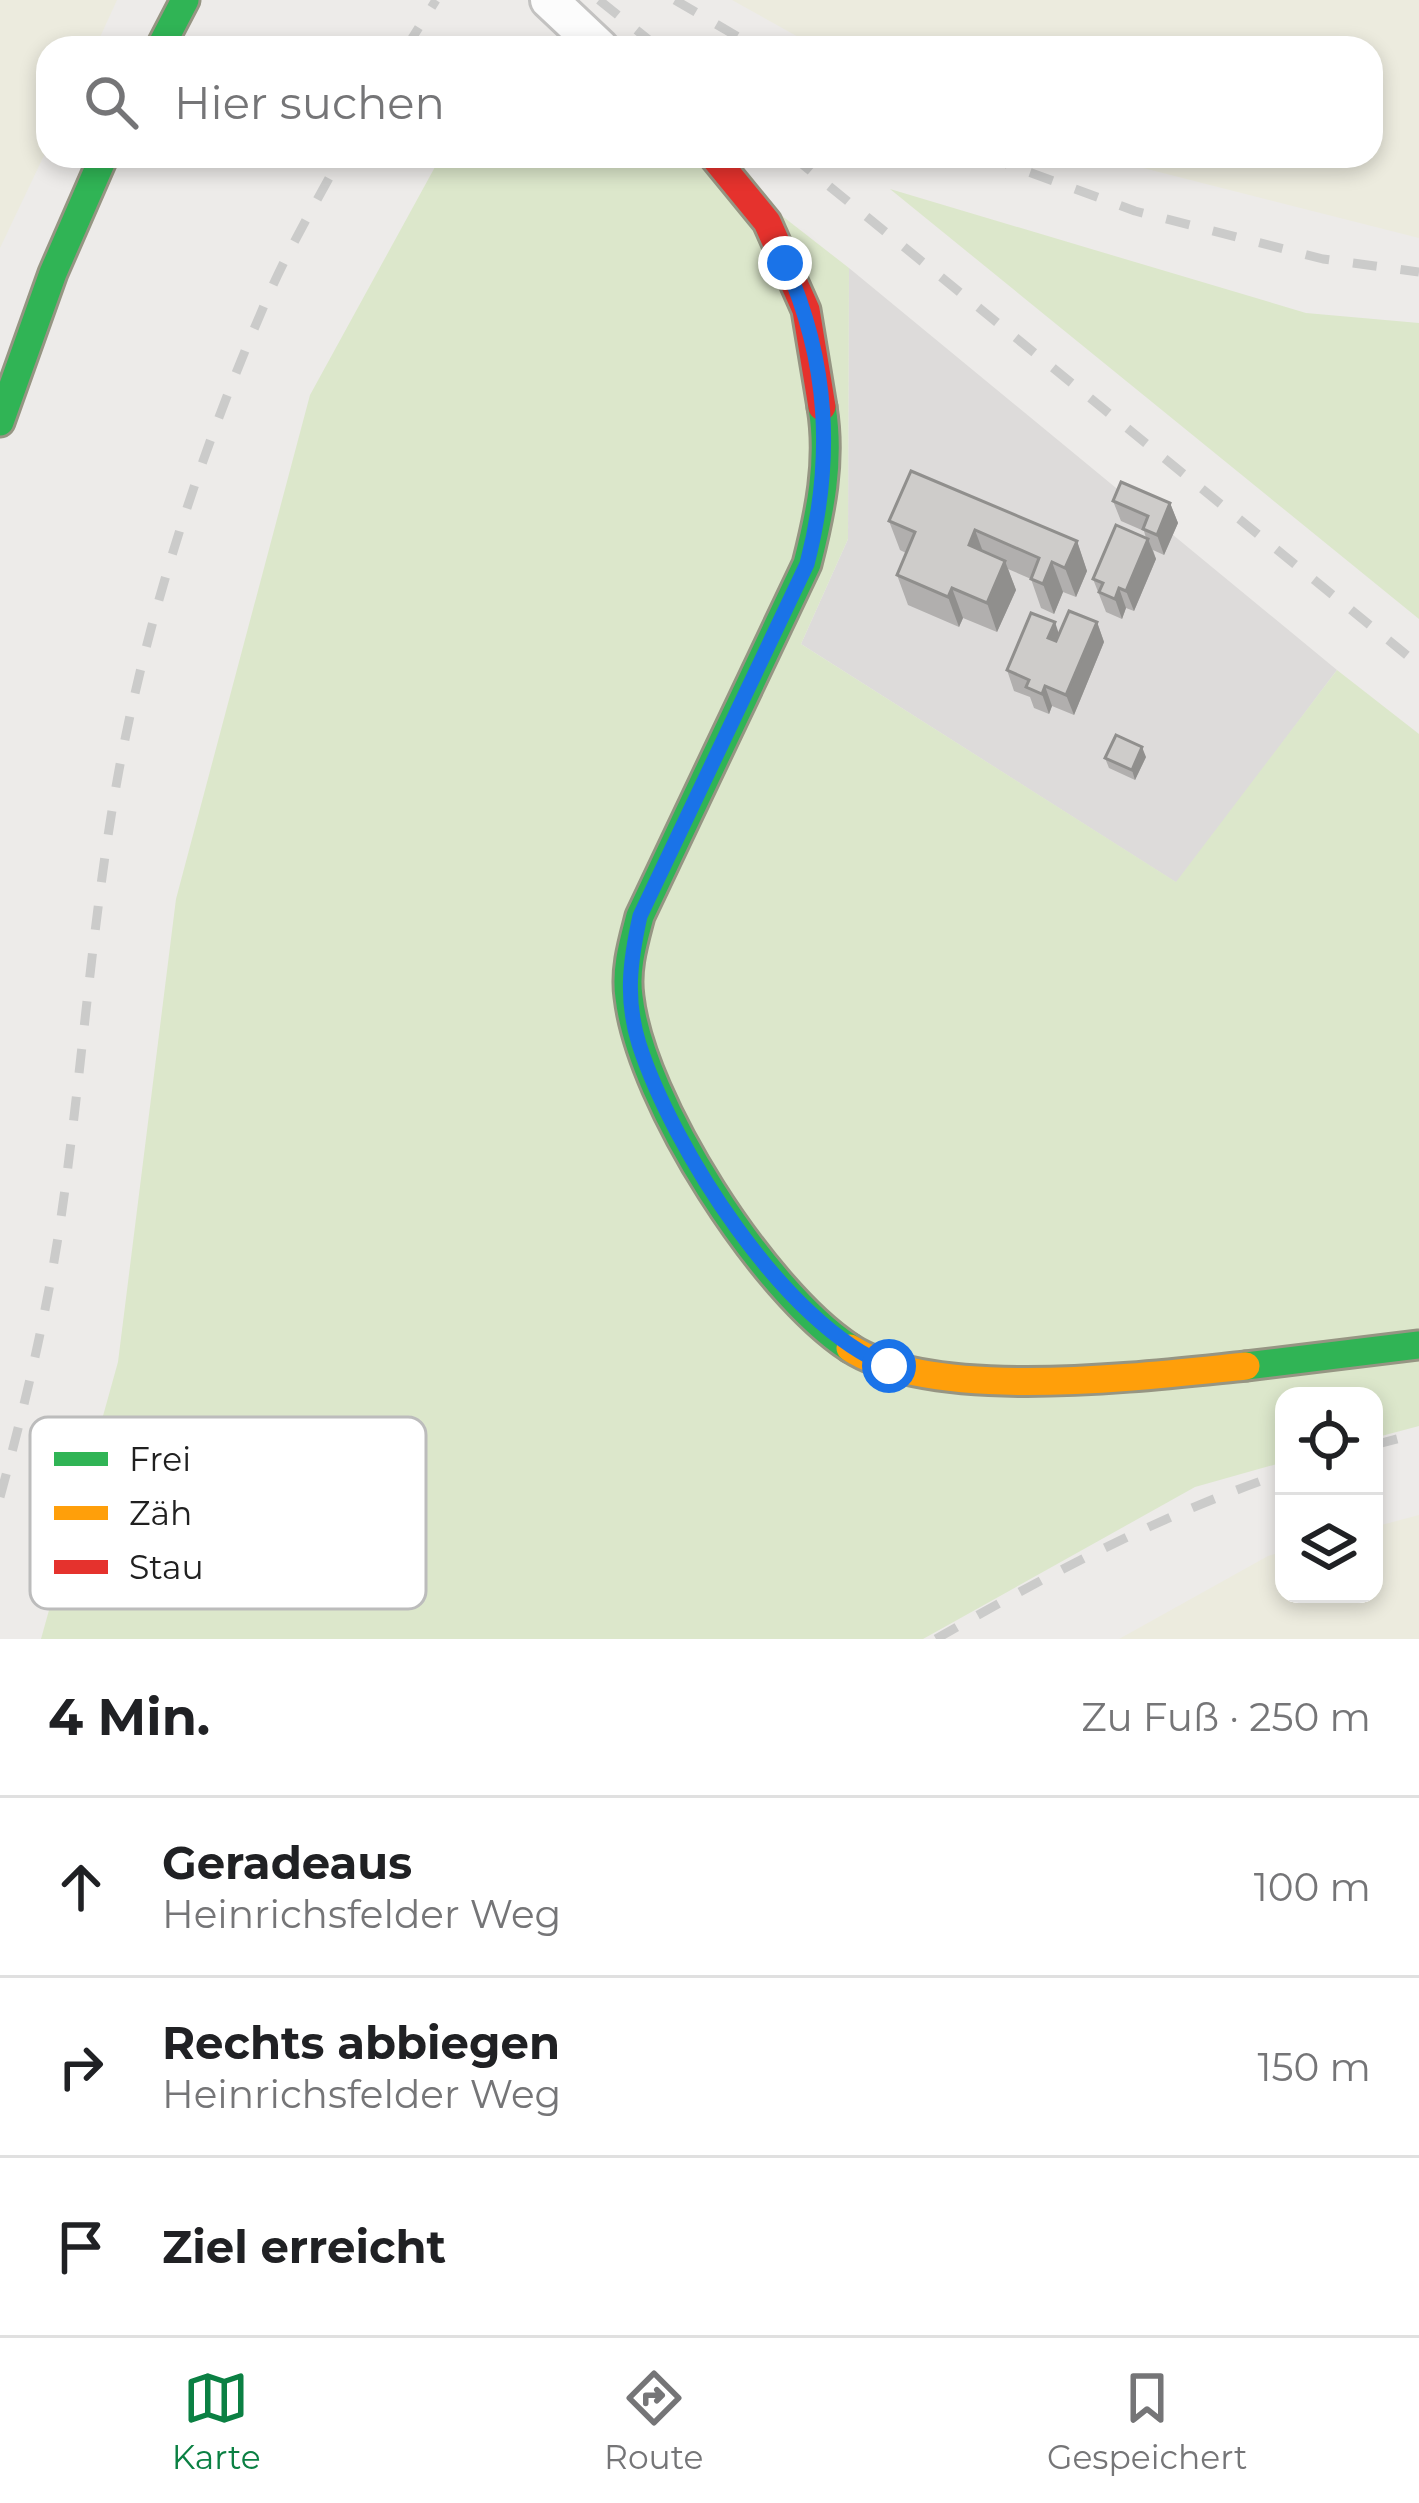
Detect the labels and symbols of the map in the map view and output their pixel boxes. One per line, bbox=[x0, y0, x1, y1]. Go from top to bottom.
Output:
route end bbox=[758, 236, 812, 290]
route start bbox=[862, 1339, 916, 1393]
legend bbox=[30, 1417, 426, 1609]
text: Frei bbox=[129, 1439, 191, 1479]
text: Zäh bbox=[129, 1493, 192, 1533]
text: Stau bbox=[129, 1547, 204, 1587]

